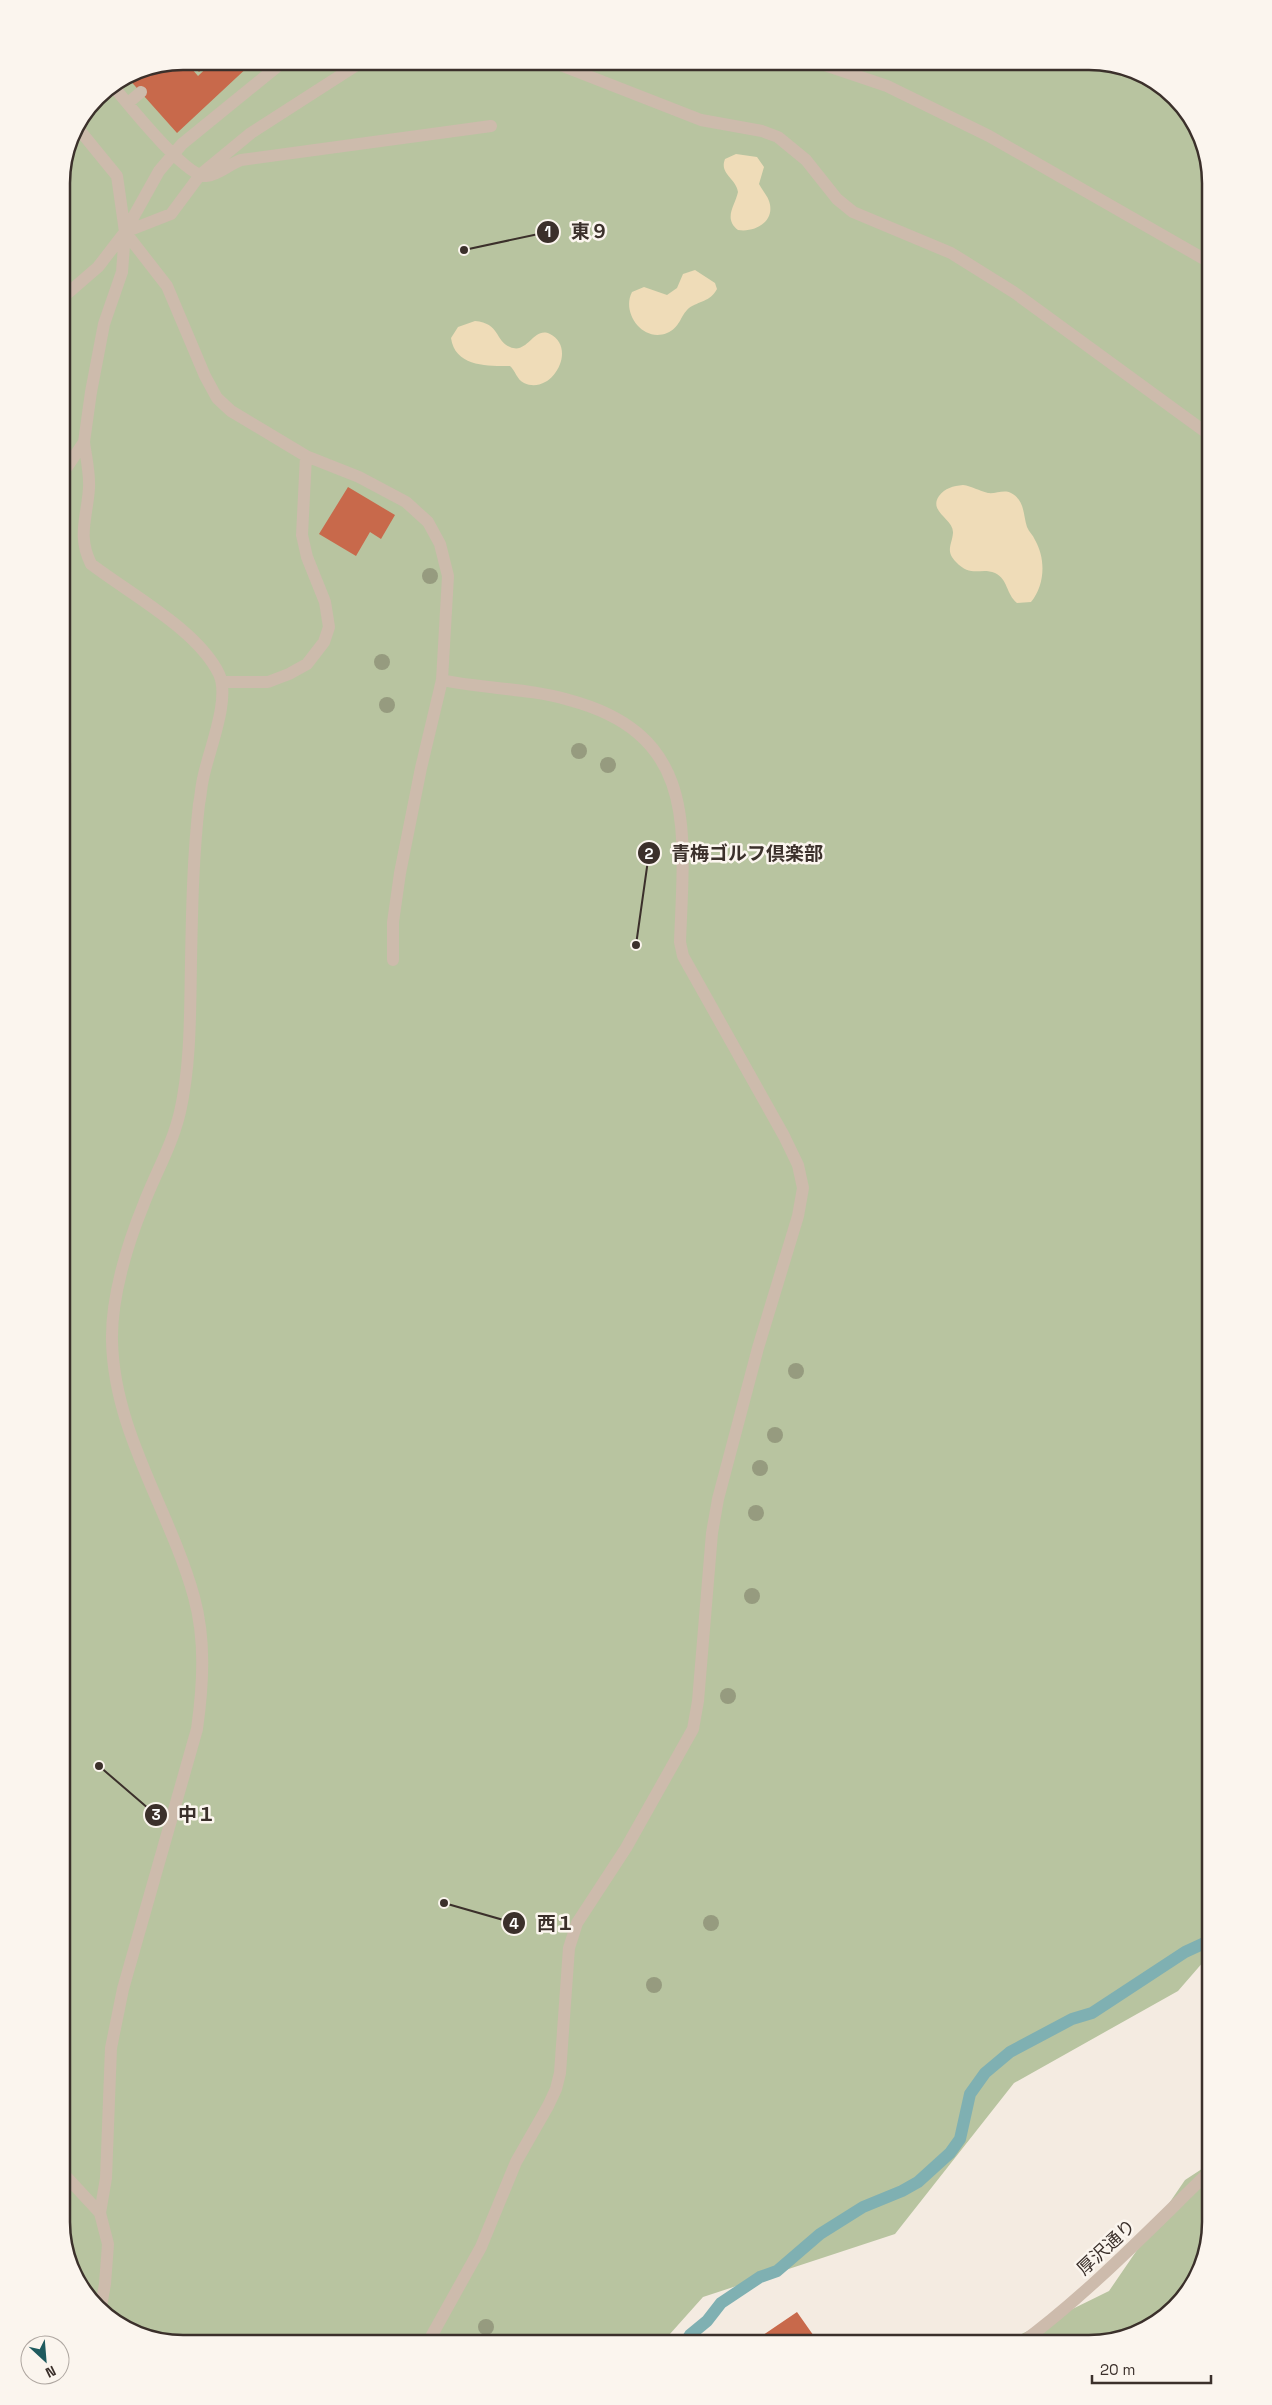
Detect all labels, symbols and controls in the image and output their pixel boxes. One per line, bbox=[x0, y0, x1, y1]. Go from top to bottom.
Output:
callout: 東９ bbox=[536, 215, 619, 249]
text: 東９ bbox=[571, 219, 609, 244]
text: 1 bbox=[545, 222, 551, 241]
callout: 青梅ゴルフ倶楽部 bbox=[636, 836, 833, 870]
text: 青梅ゴルフ倶楽部 bbox=[671, 841, 823, 866]
text: 2 bbox=[645, 844, 654, 863]
callout: 中１ bbox=[143, 1798, 226, 1832]
text: 中１ bbox=[178, 1802, 216, 1827]
text: 3 bbox=[151, 1805, 161, 1824]
callout: 西１ bbox=[502, 1906, 585, 1940]
text: 西１ bbox=[537, 1911, 575, 1936]
text: 4 bbox=[509, 1914, 519, 1933]
street label: 厚沢通り bbox=[1072, 2214, 1140, 2280]
north arrow bbox=[20, 2335, 70, 2385]
scale bar bbox=[1092, 2352, 1211, 2384]
text: 20 m bbox=[1100, 2360, 1135, 2379]
text: N bbox=[43, 2362, 59, 2382]

